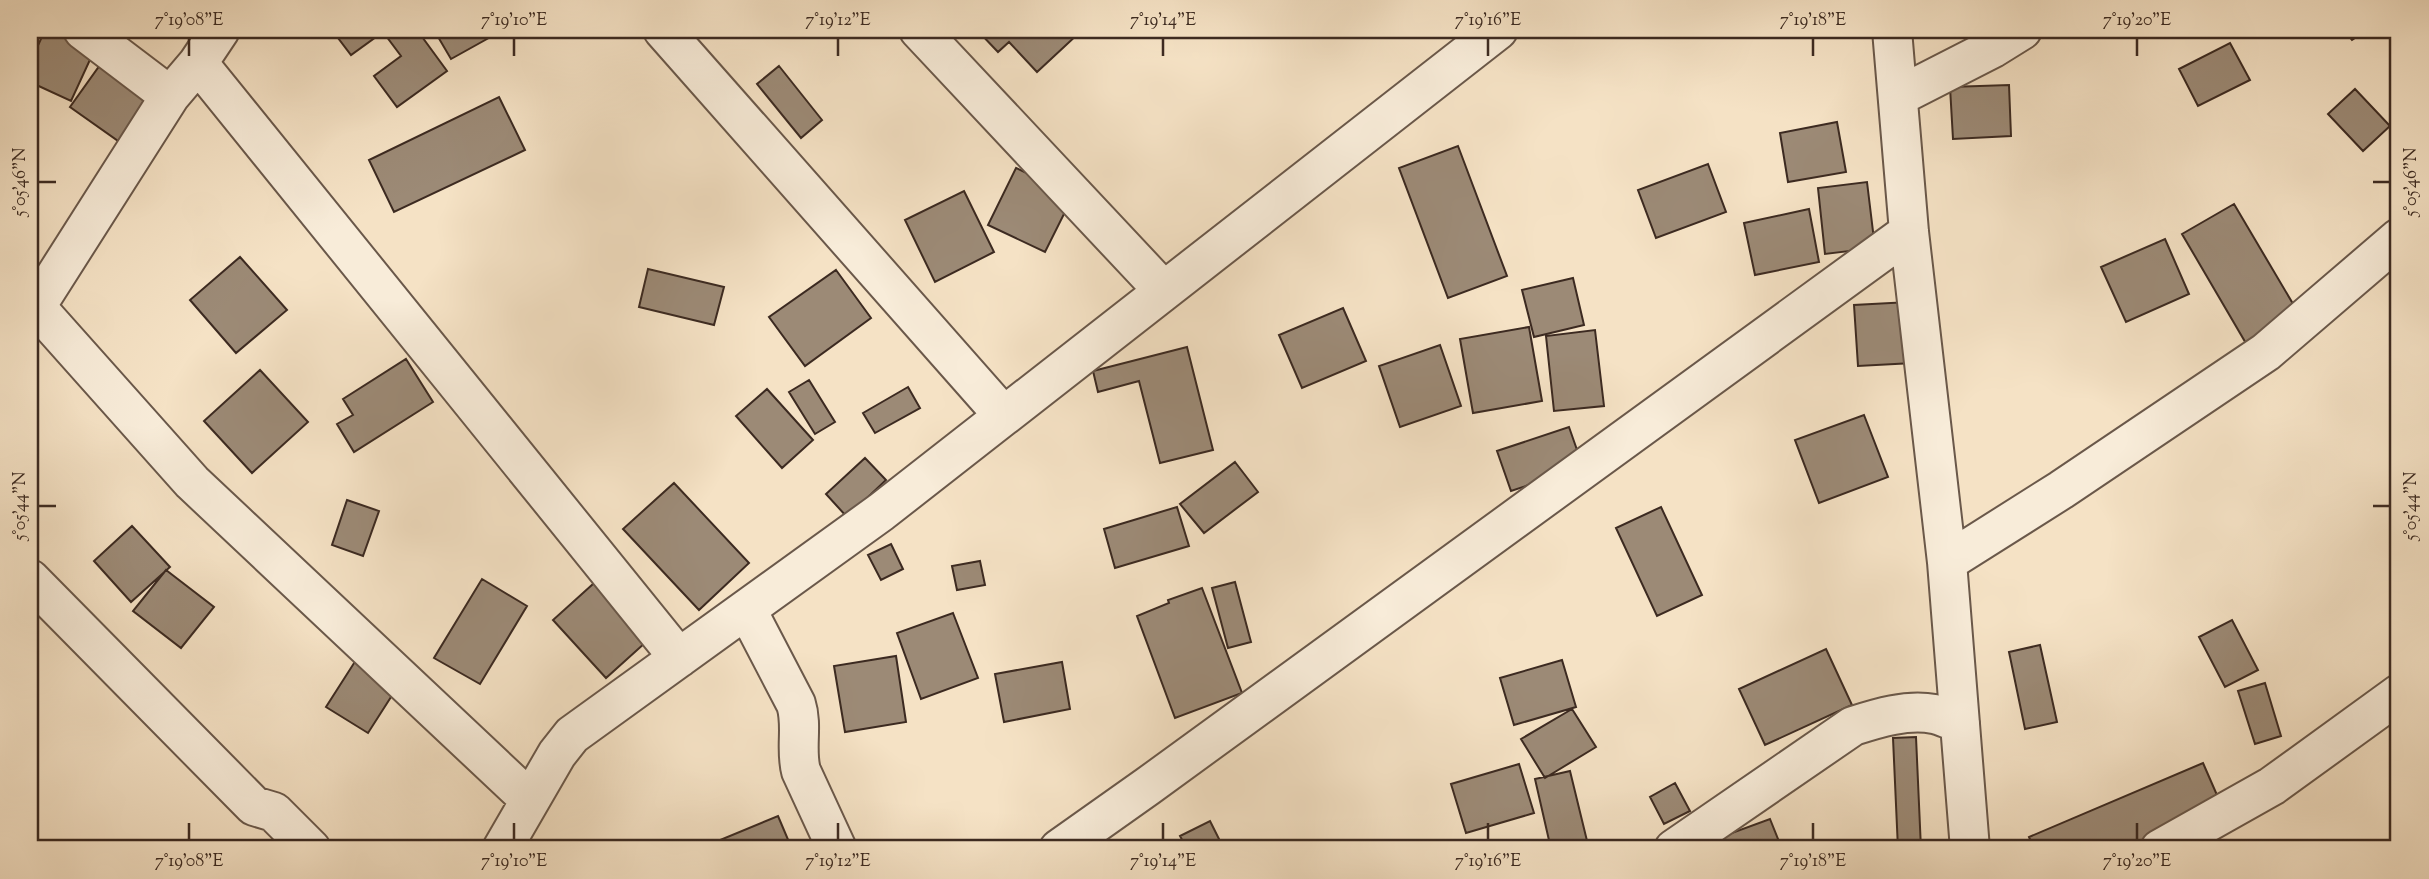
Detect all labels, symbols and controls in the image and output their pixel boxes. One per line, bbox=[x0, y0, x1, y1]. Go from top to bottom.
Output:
text: 7°19'08"E bbox=[155, 8, 223, 34]
text: 7°19'10"E bbox=[481, 8, 547, 34]
text: 7°19'12"E bbox=[805, 8, 871, 34]
text: 7°19'14"E bbox=[1130, 8, 1196, 34]
text: 7°19'16"E bbox=[1455, 8, 1521, 34]
text: 7°19'18"E bbox=[1780, 8, 1846, 34]
text: 7°19'20"E bbox=[2103, 8, 2171, 34]
text: 5°05'46"N bbox=[8, 147, 34, 218]
text: 5°05'46"N bbox=[2399, 147, 2425, 218]
text: 5°05'44"N bbox=[8, 471, 34, 542]
text: 5°05'44"N bbox=[2399, 471, 2425, 542]
text: 7°19'08"E bbox=[155, 849, 223, 875]
text: 7°19'10"E bbox=[481, 849, 547, 875]
text: 7°19'12"E bbox=[805, 849, 871, 875]
text: 7°19'14"E bbox=[1130, 849, 1196, 875]
text: 7°19'16"E bbox=[1455, 849, 1521, 875]
text: 7°19'18"E bbox=[1780, 849, 1846, 875]
text: 7°19'20"E bbox=[2103, 849, 2171, 875]

